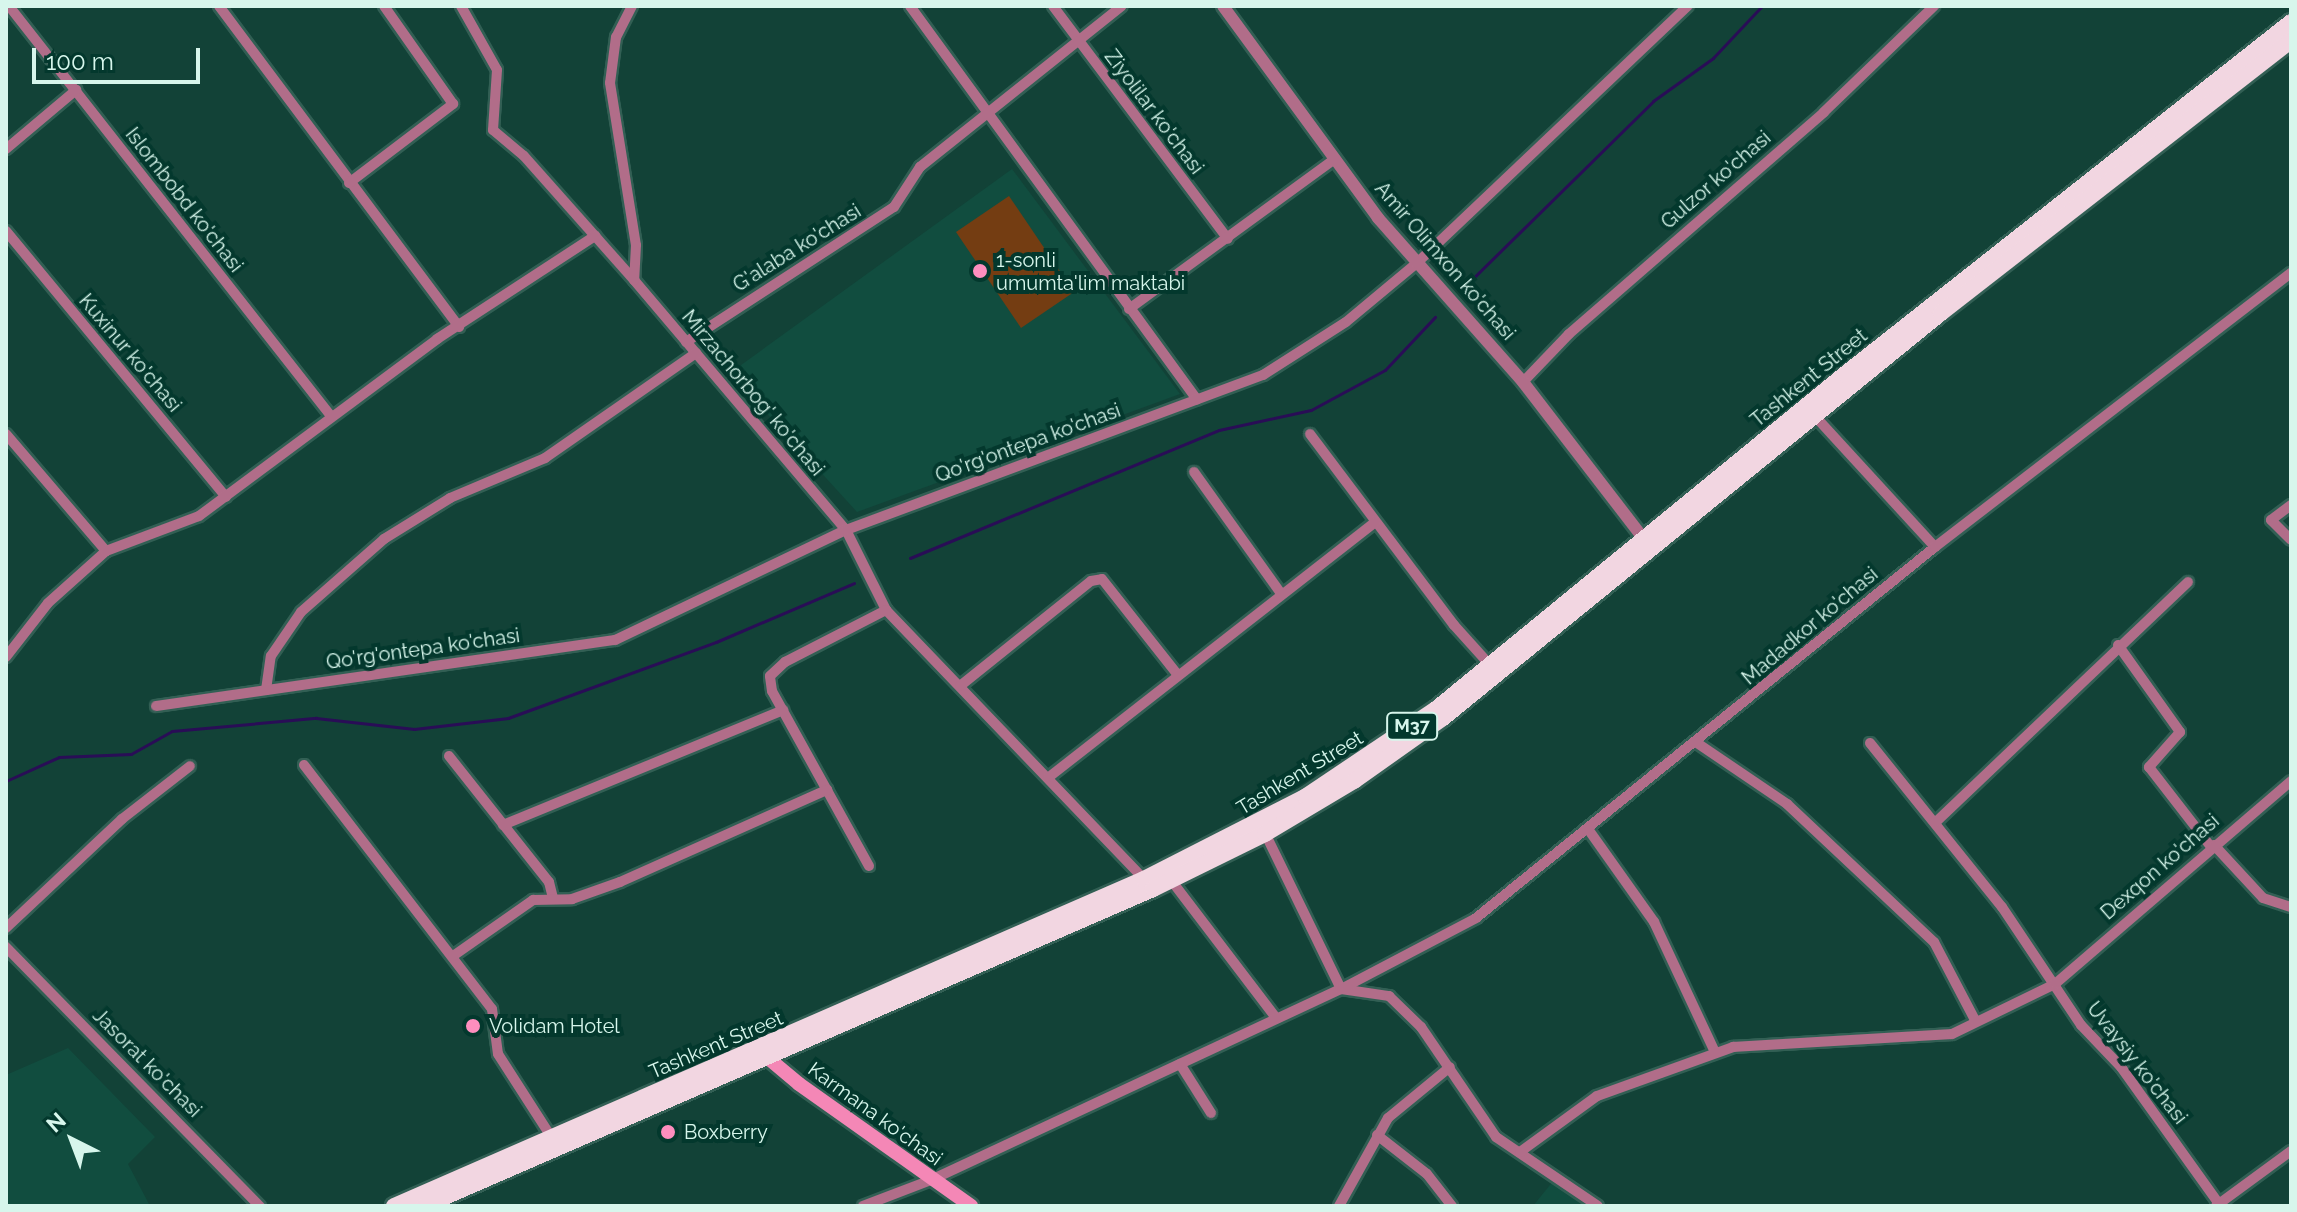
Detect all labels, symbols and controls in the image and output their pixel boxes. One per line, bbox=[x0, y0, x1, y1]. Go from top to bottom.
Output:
scale bar bbox=[36, 32, 204, 82]
street label: Ziyolilar ko'chasi bbox=[1099, 45, 1209, 179]
text: 100 m bbox=[46, 47, 114, 76]
street label: Islombobd ko'chasi bbox=[120, 123, 248, 277]
street label: Gulzor ko'chasi bbox=[1656, 126, 1776, 234]
street label: Amir Olimxon ko'chasi bbox=[1370, 177, 1520, 345]
street label: G'alaba ko'chasi bbox=[729, 199, 865, 297]
place label: 1-sonli umumta'lim maktabi bbox=[996, 248, 1185, 295]
marker: 1-sonli umumta'lim maktabi bbox=[971, 262, 989, 280]
street label: Kuxinur ko'chasi bbox=[74, 289, 186, 417]
street label: Mirzachorbog' ko'chasi bbox=[677, 305, 829, 481]
street label: Tashkent Street bbox=[1746, 324, 1872, 432]
street label: Qo'rg'ontepa ko'chasi bbox=[932, 398, 1124, 488]
street label: Madadkor ko'chasi bbox=[1737, 562, 1883, 690]
street label: Qo'rg'ontepa ko'chasi bbox=[325, 624, 521, 674]
road number: M37 bbox=[1386, 712, 1438, 740]
street label: Tashkent Street bbox=[1233, 726, 1367, 820]
street label: Dexqon ko'chasi bbox=[2096, 809, 2224, 925]
street label: Uvaysiy ko'chasi bbox=[2082, 997, 2192, 1129]
street label: Jasorat ko'chasi bbox=[88, 1004, 206, 1122]
street label: Tashkent Street bbox=[646, 1006, 786, 1084]
place label: Volidam Hotel bbox=[489, 1014, 620, 1038]
marker: Volidam Hotel bbox=[464, 1017, 482, 1035]
street label: Karmana ko'chasi bbox=[803, 1057, 947, 1171]
north arrow bbox=[32, 1100, 112, 1180]
text: N bbox=[41, 1107, 71, 1137]
place label: Boxberry bbox=[684, 1120, 768, 1144]
marker: Boxberry bbox=[659, 1123, 677, 1141]

